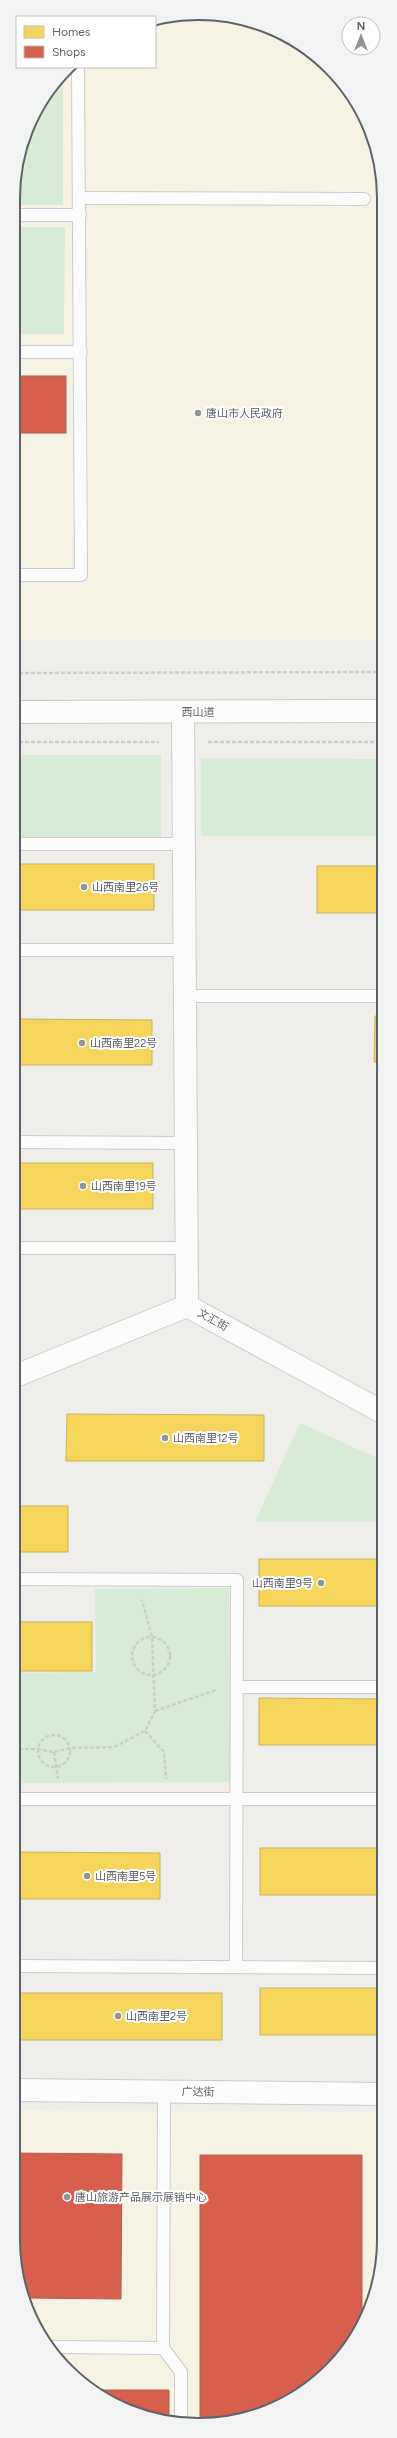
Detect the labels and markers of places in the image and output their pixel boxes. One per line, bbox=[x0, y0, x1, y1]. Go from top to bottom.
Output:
place label: 唐山市人民政府 bbox=[206, 407, 283, 420]
marker: 唐山市人民政府 bbox=[193, 408, 203, 418]
place label: 山西南里26号 bbox=[92, 881, 159, 894]
marker: 山西南里26号 bbox=[79, 882, 89, 892]
place label: 山西南里22号 bbox=[90, 1037, 157, 1050]
marker: 山西南里22号 bbox=[77, 1038, 87, 1048]
place label: 山西南里19号 bbox=[91, 1180, 157, 1193]
marker: 山西南里19号 bbox=[78, 1181, 88, 1191]
place label: 山西南里12号 bbox=[173, 1432, 239, 1445]
marker: 山西南里12号 bbox=[160, 1433, 170, 1443]
place label: 山西南里9号 bbox=[252, 1577, 313, 1590]
marker: 山西南里9号 bbox=[316, 1578, 326, 1588]
place label: 山西南里5号 bbox=[95, 1870, 156, 1883]
marker: 山西南里5号 bbox=[82, 1871, 92, 1881]
place label: 山西南里2号 bbox=[126, 2010, 187, 2023]
marker: 山西南里2号 bbox=[113, 2011, 123, 2021]
place label: 唐山旅游产品展示展销中心 bbox=[75, 2191, 207, 2204]
marker: 唐山旅游产品展示展销中心 bbox=[62, 2192, 72, 2202]

